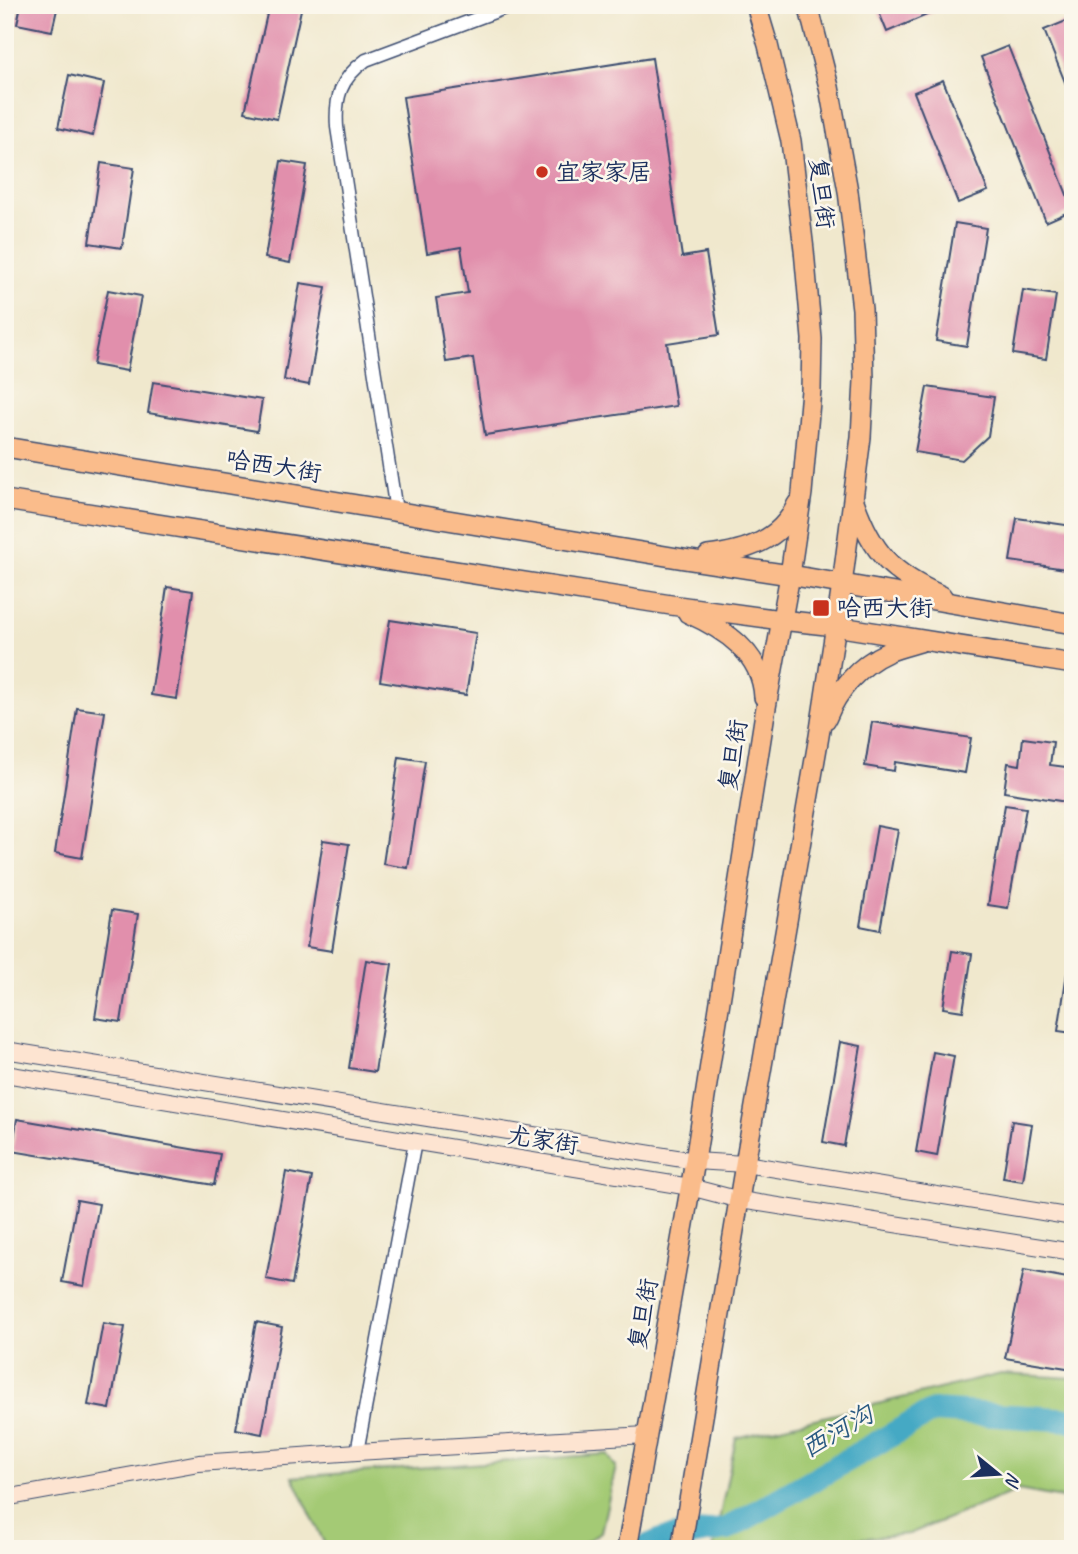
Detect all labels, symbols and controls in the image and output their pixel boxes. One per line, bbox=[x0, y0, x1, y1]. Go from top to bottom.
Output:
street label: 复旦街 bbox=[803, 155, 841, 231]
place label: 宜家家居 bbox=[556, 157, 652, 187]
marker: 宜家家居 bbox=[534, 164, 550, 180]
street label: 哈西大街 bbox=[224, 444, 324, 488]
place label: 哈西大街 bbox=[837, 593, 933, 623]
marker: 哈西大街 bbox=[811, 598, 831, 618]
street label: 复旦街 bbox=[713, 717, 753, 793]
street label: 尤家街 bbox=[505, 1120, 581, 1160]
street label: 复旦街 bbox=[622, 1276, 664, 1352]
water label: 西河沟 bbox=[795, 1397, 881, 1465]
north arrow bbox=[962, 1438, 1032, 1508]
text: N bbox=[999, 1470, 1026, 1491]

